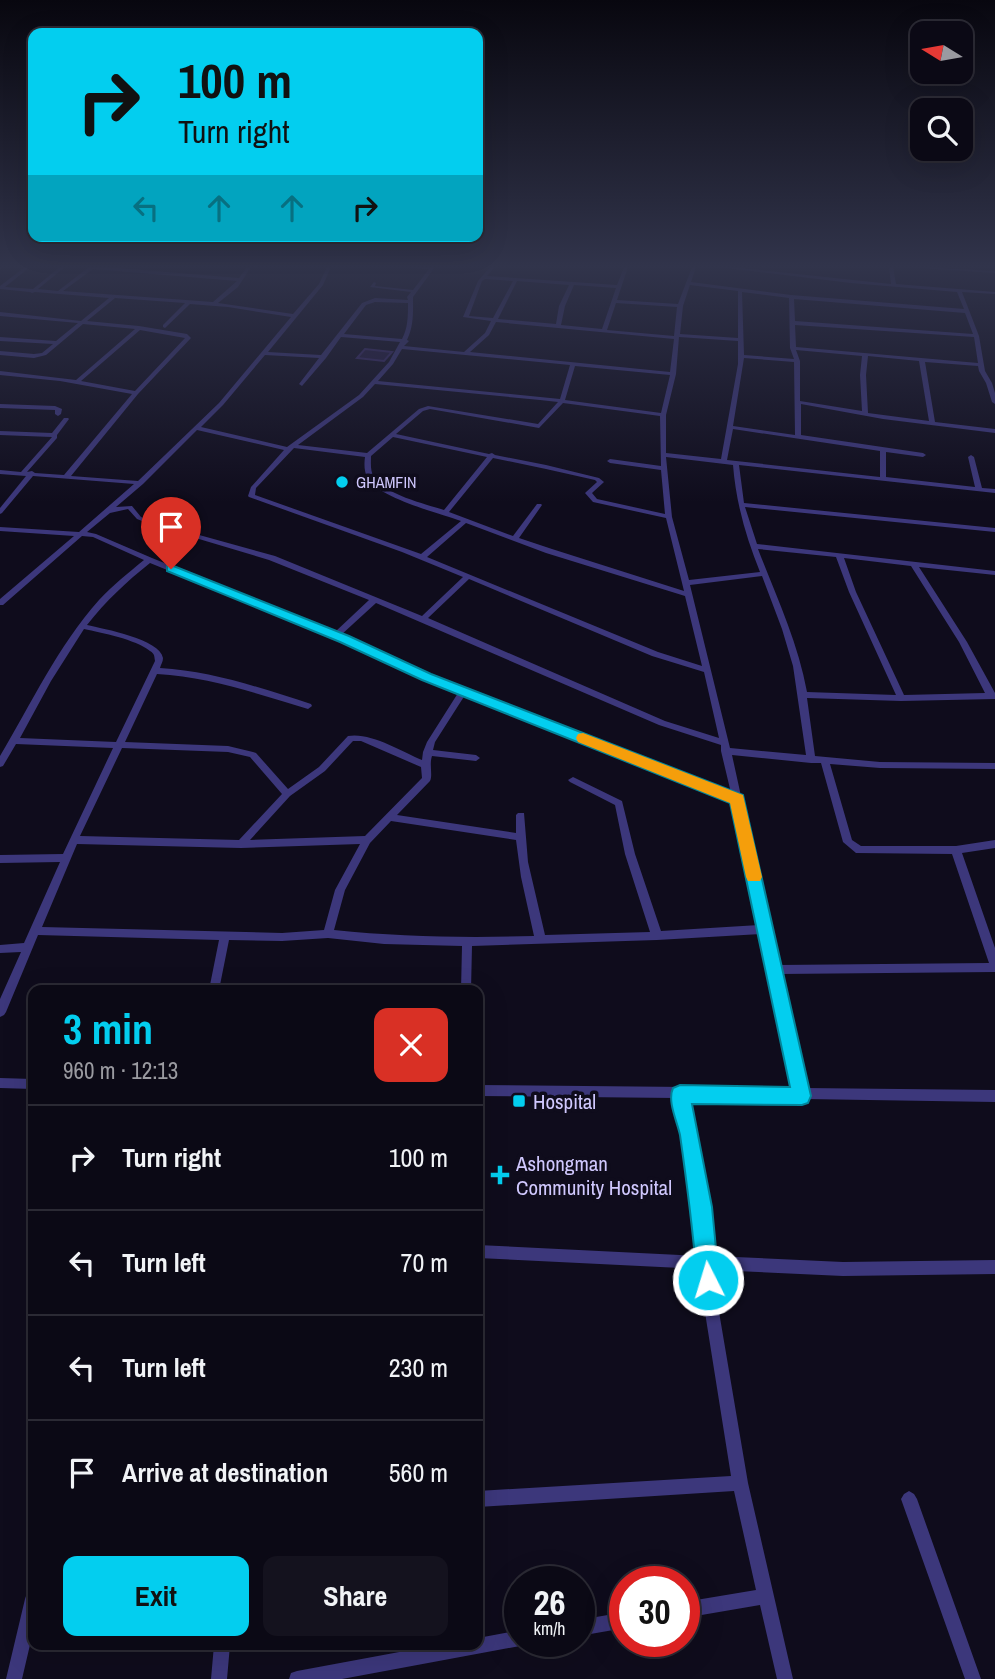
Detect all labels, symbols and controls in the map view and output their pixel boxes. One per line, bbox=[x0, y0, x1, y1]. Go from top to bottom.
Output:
north arrow bbox=[910, 21, 973, 84]
map controls bbox=[910, 21, 973, 161]
text: 100 m bbox=[178, 47, 292, 113]
icon: right bbox=[63, 56, 154, 147]
button: search bbox=[910, 98, 973, 161]
text: Turn right bbox=[178, 110, 290, 153]
icon: left bbox=[127, 189, 165, 227]
icon: ahead bbox=[200, 189, 238, 227]
icon: ahead bbox=[273, 189, 311, 227]
icon: right bbox=[346, 189, 384, 227]
place label: GHAMFIN bbox=[356, 471, 417, 493]
marker: GHAMFIN bbox=[334, 474, 350, 490]
pin bbox=[141, 497, 201, 569]
icon: arrive bbox=[152, 508, 190, 546]
text: 3 min bbox=[63, 1001, 153, 1057]
button: close bbox=[374, 1008, 448, 1082]
text: 960 m · 12:13 bbox=[63, 1055, 178, 1086]
place label: Hospital bbox=[533, 1087, 596, 1116]
marker: Hospital bbox=[511, 1093, 527, 1109]
icon: right bbox=[63, 1139, 101, 1177]
text: Turn right bbox=[122, 1140, 221, 1175]
text: 100 m bbox=[389, 1140, 448, 1175]
place label: Ashongman Community Hospital bbox=[515, 1149, 672, 1202]
marker: Ashongman Community Hospital bbox=[490, 1165, 510, 1185]
position arrow bbox=[671, 1243, 745, 1317]
icon: left bbox=[63, 1244, 101, 1282]
text: Turn left bbox=[122, 1245, 206, 1280]
text: 70 m bbox=[401, 1245, 448, 1280]
icon: left bbox=[63, 1349, 101, 1387]
text: Turn left bbox=[122, 1350, 206, 1385]
text: 230 m bbox=[389, 1350, 448, 1385]
icon: arrive bbox=[63, 1454, 101, 1492]
text: Arrive at destination bbox=[122, 1455, 328, 1490]
text: 560 m bbox=[389, 1455, 448, 1490]
button: Exit bbox=[63, 1556, 249, 1636]
button: Share bbox=[263, 1556, 448, 1636]
speed limit sign: 30 bbox=[609, 1566, 700, 1657]
text: 26 bbox=[534, 1579, 565, 1626]
text: km/h bbox=[534, 1616, 566, 1641]

